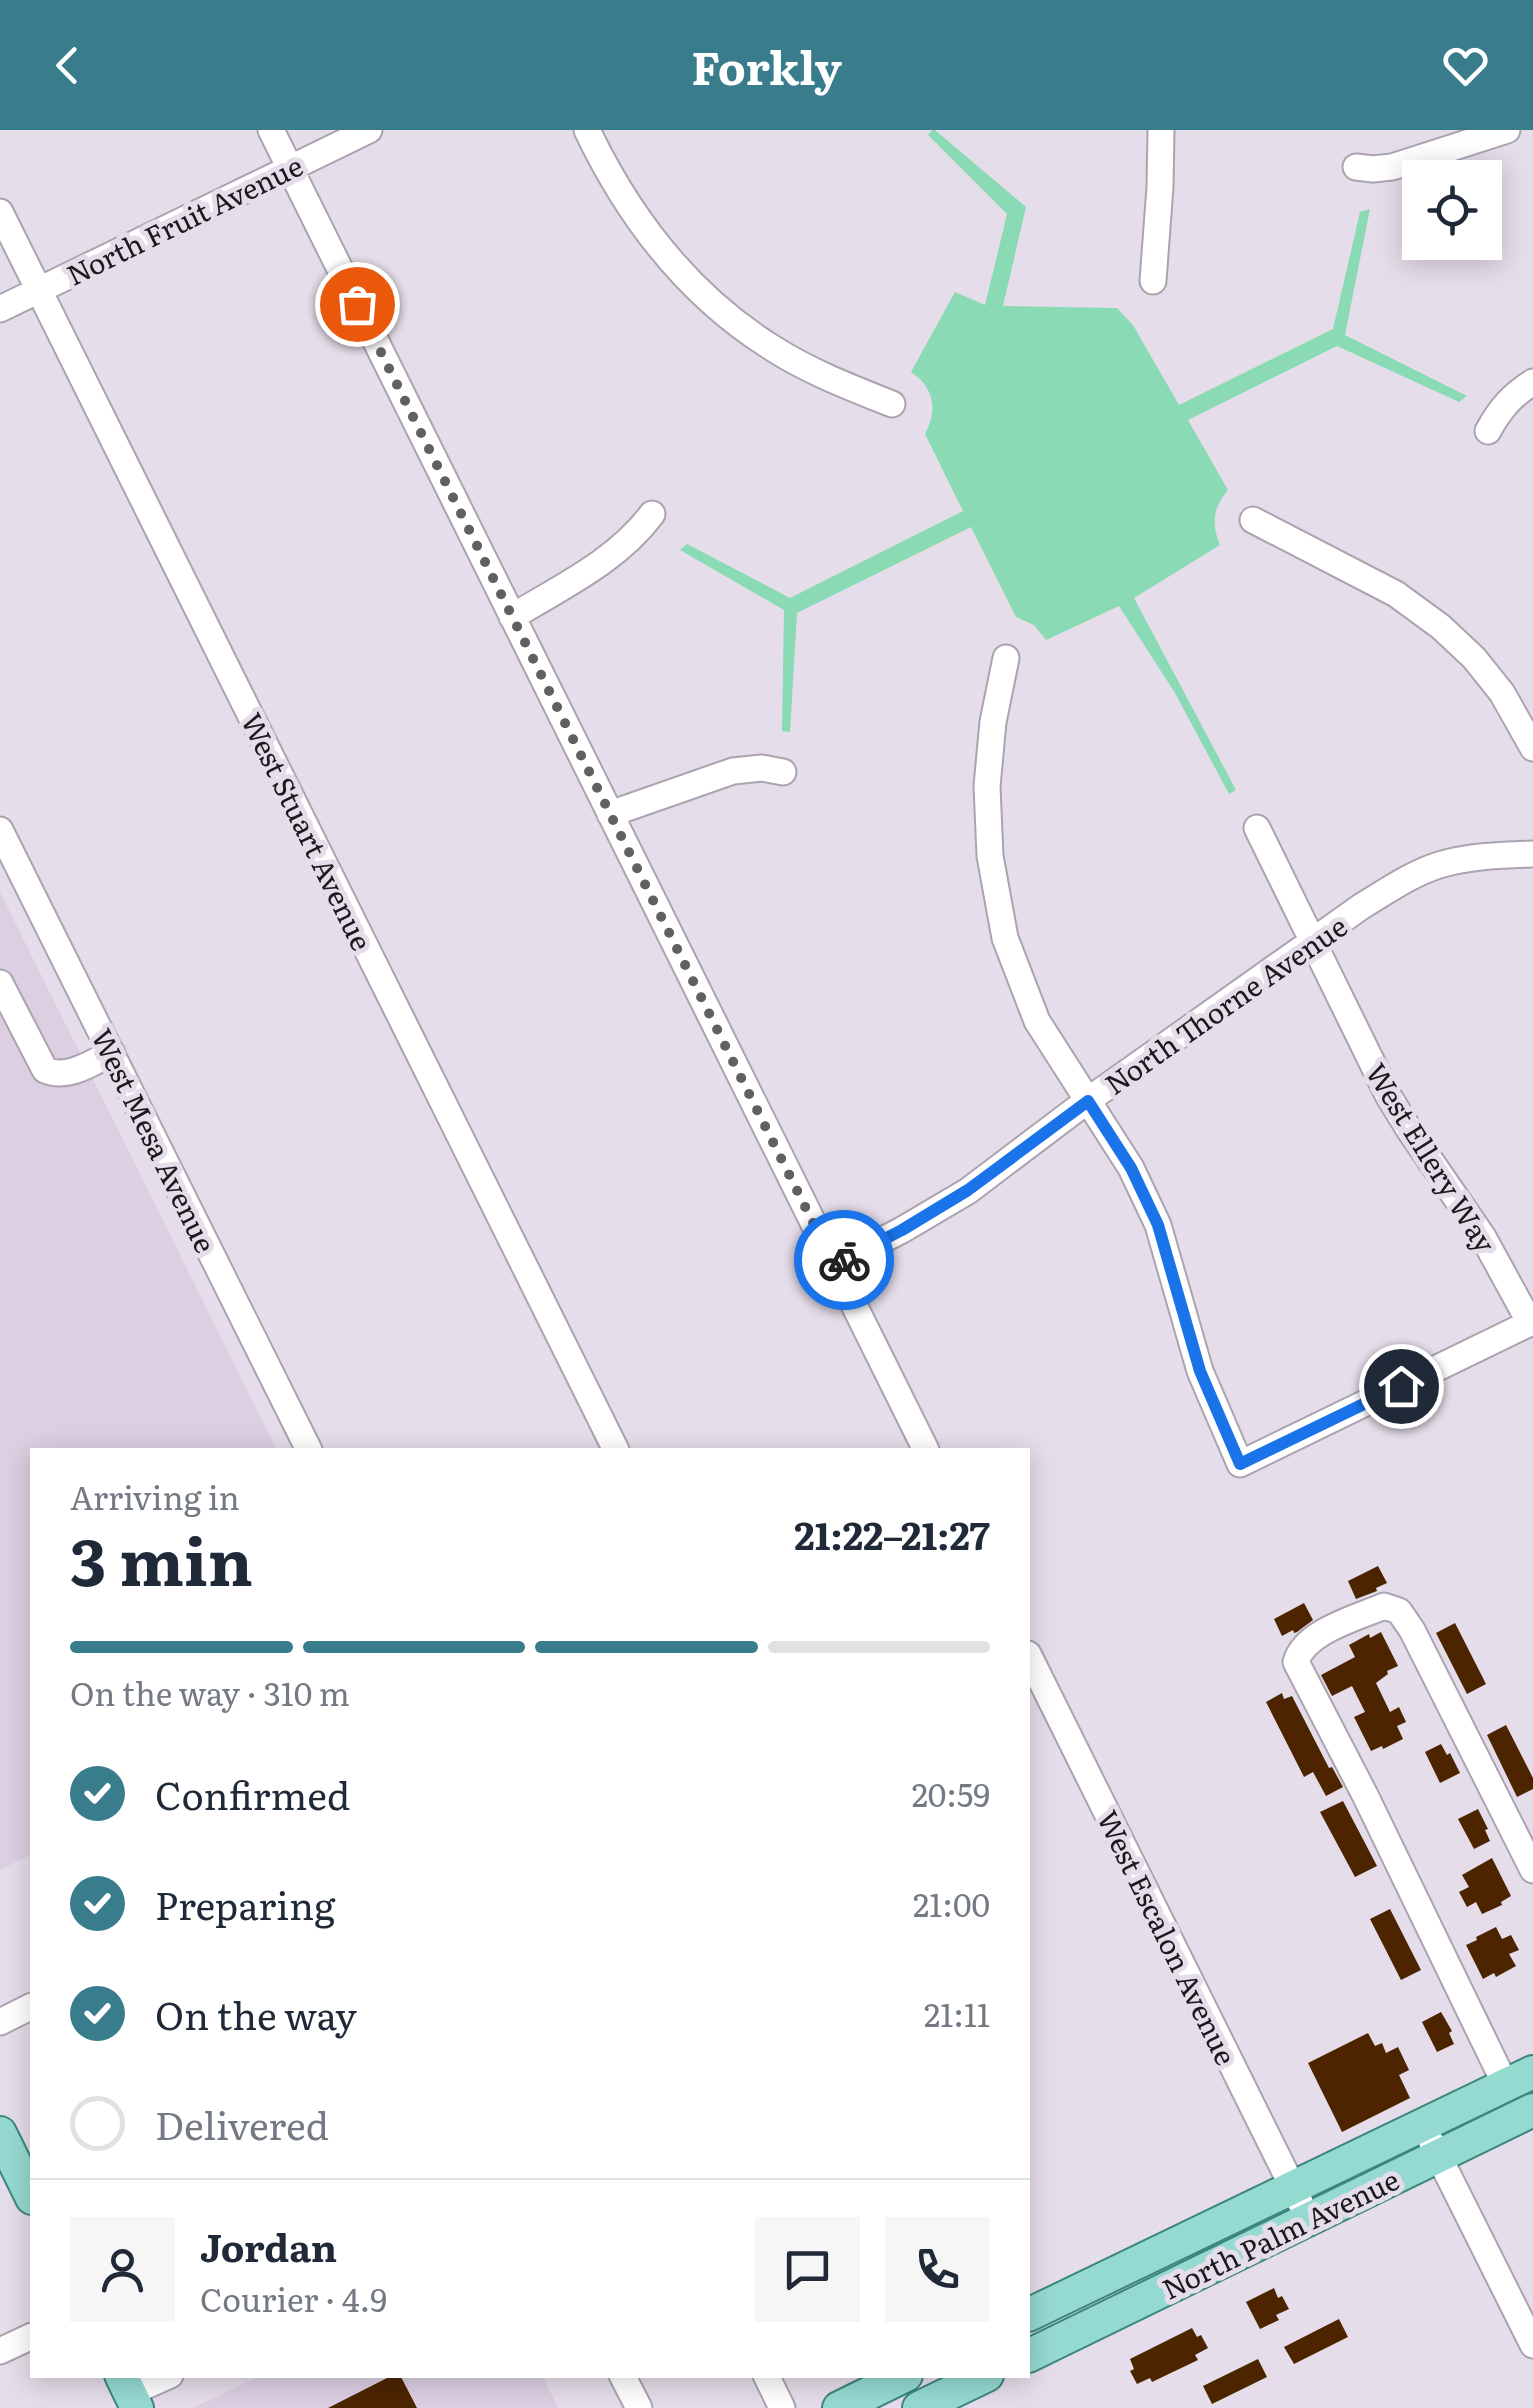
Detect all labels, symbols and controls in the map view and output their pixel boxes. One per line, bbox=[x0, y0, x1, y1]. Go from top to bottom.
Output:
text: Forkly bbox=[691, 32, 842, 99]
icon: back bbox=[40, 38, 95, 93]
icon: heart bbox=[1438, 38, 1493, 93]
street label: North Fruit Avenue bbox=[59, 144, 309, 294]
map controls bbox=[1402, 160, 1502, 260]
button: locate bbox=[1402, 160, 1502, 260]
pin bbox=[315, 262, 400, 347]
icon: bag bbox=[330, 277, 385, 332]
street label: West Stuart Avenue bbox=[232, 705, 384, 957]
street label: North Thorne Avenue bbox=[1095, 904, 1355, 1104]
street label: West Mesa Avenue bbox=[82, 1021, 228, 1259]
street label: West Ellery Way bbox=[1357, 1054, 1508, 1261]
courier bbox=[794, 1210, 894, 1310]
icon: bike bbox=[817, 1233, 872, 1288]
pin bbox=[1359, 1344, 1444, 1429]
icon: home bbox=[1374, 1359, 1429, 1414]
text: Arriving in bbox=[70, 1472, 240, 1520]
text: 21:22–21:27 bbox=[794, 1505, 990, 1562]
text: 3 min bbox=[70, 1509, 253, 1606]
text: On the way · 310 m bbox=[70, 1668, 350, 1716]
text: Confirmed bbox=[155, 1765, 350, 1822]
icon: check bbox=[70, 1766, 125, 1821]
text: 20:59 bbox=[912, 1769, 990, 1817]
street label: West Escalon Avenue bbox=[1088, 1803, 1248, 2071]
text: Preparing bbox=[155, 1875, 335, 1932]
icon: check bbox=[70, 1876, 125, 1931]
text: 21:00 bbox=[913, 1879, 990, 1927]
text: On the way bbox=[155, 1985, 357, 2042]
icon: check bbox=[70, 1986, 125, 2041]
text: 21:11 bbox=[924, 1989, 990, 2037]
text: Delivered bbox=[155, 2095, 329, 2152]
street label: North Palm Avenue bbox=[1154, 2157, 1406, 2309]
button: person bbox=[70, 2217, 175, 2322]
text: Jordan bbox=[200, 2217, 337, 2274]
button: chat bbox=[755, 2217, 860, 2322]
button: phone bbox=[885, 2217, 990, 2322]
text: Courier · 4.9 bbox=[200, 2274, 387, 2322]

